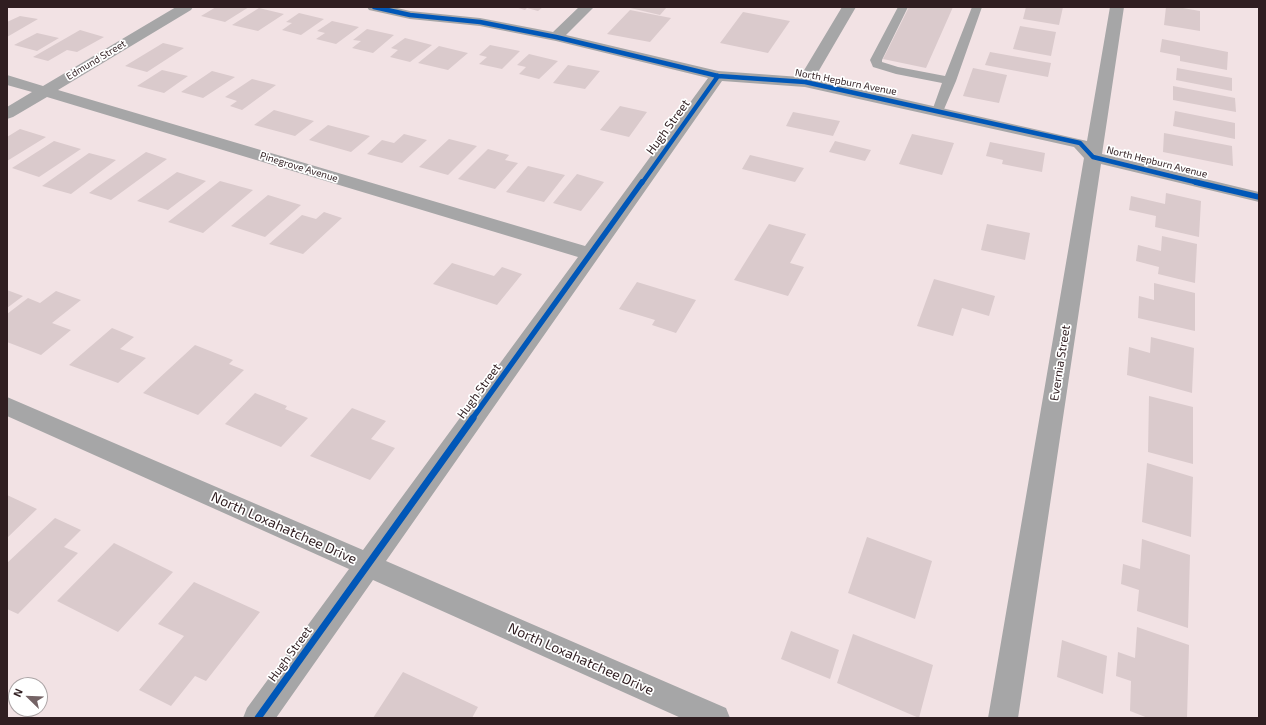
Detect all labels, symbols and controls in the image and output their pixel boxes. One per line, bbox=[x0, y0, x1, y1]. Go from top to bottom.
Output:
street label: Edmund Street bbox=[64, 38, 128, 82]
street label: North Hepburn Avenue bbox=[794, 66, 898, 98]
street label: Hugh Street bbox=[643, 97, 693, 157]
street label: North Hepburn Avenue bbox=[1105, 144, 1209, 180]
street label: Pinegrove Avenue bbox=[259, 149, 339, 185]
street label: Evernia Street bbox=[1047, 324, 1073, 402]
street label: Hugh Street bbox=[454, 361, 504, 421]
street label: North Loxahatchee Drive bbox=[209, 488, 359, 568]
street label: North Loxahatchee Drive bbox=[506, 619, 656, 699]
street label: Hugh Street bbox=[265, 624, 315, 684]
north arrow bbox=[8, 677, 48, 717]
text: N bbox=[10, 686, 25, 699]

